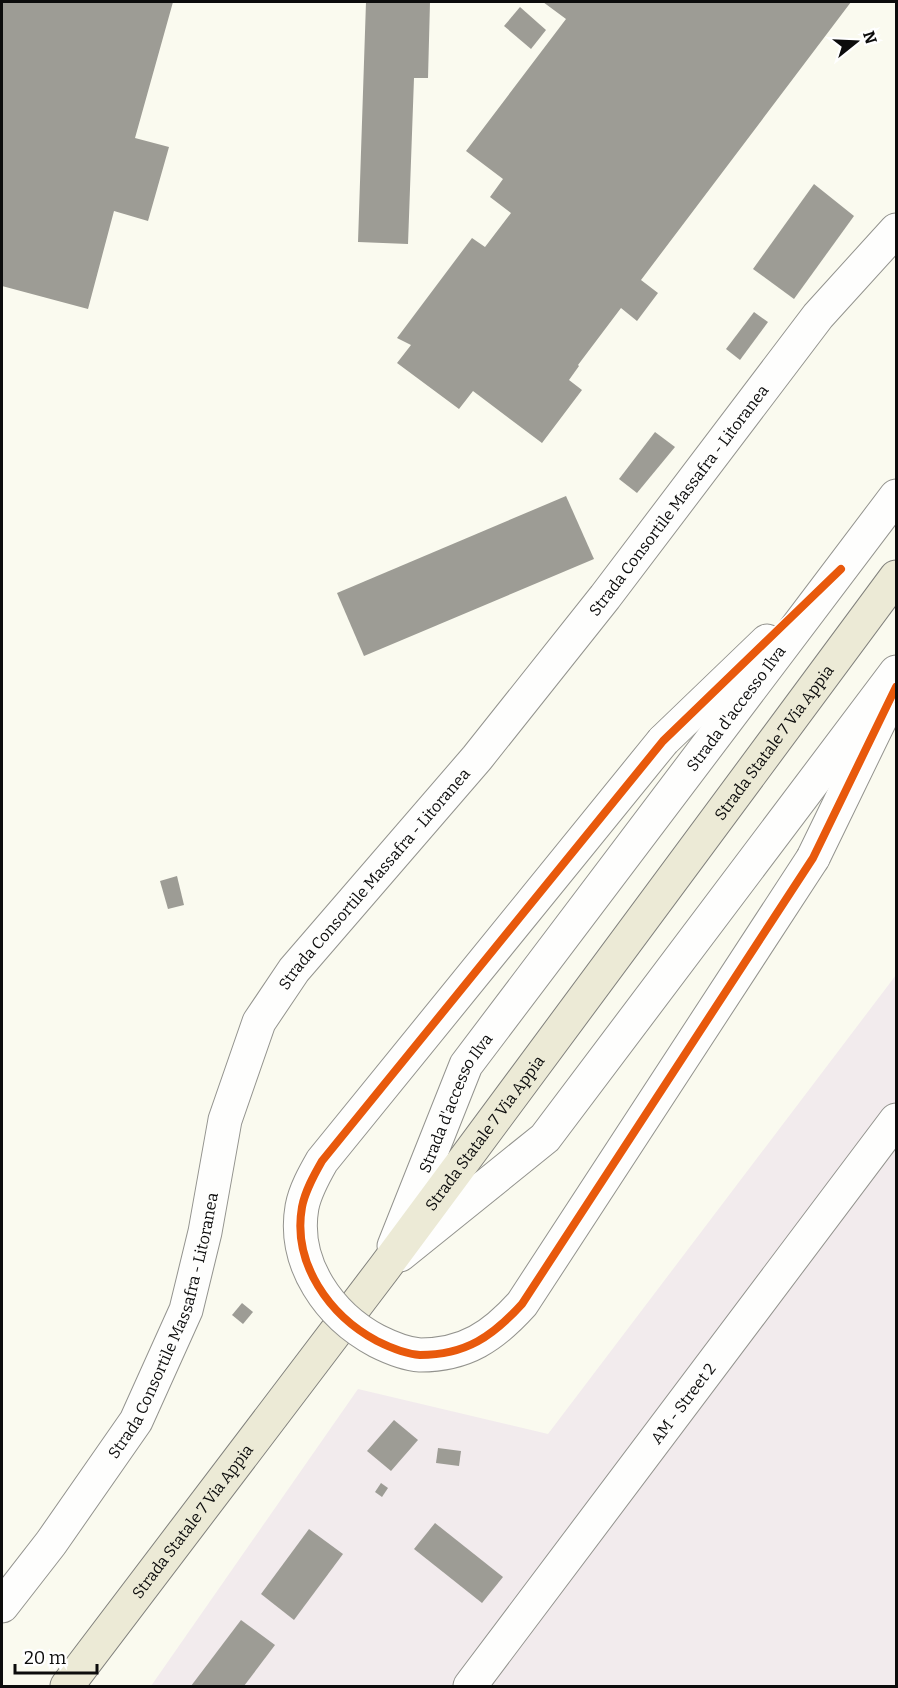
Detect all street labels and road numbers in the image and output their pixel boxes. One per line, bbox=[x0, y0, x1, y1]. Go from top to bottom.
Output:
street label: Strada Consortile Massafra - Litoranea bbox=[585, 381, 773, 620]
street label: Strada d'accesso Ilva bbox=[683, 642, 790, 775]
street label: Strada Statale 7 Via Appia bbox=[710, 661, 838, 824]
street label: Strada Consortile Massafra - Litoranea bbox=[275, 764, 474, 993]
street label: Strada d'accesso Ilva bbox=[415, 1030, 497, 1176]
street label: Strada Statale 7 Via Appia bbox=[421, 1052, 549, 1214]
street label: Strada Consortile Massafra - Litoranea bbox=[104, 1191, 222, 1462]
street label: AM - Street 2 bbox=[647, 1359, 720, 1448]
street label: Strada Statale 7 Via Appia bbox=[128, 1441, 257, 1602]

